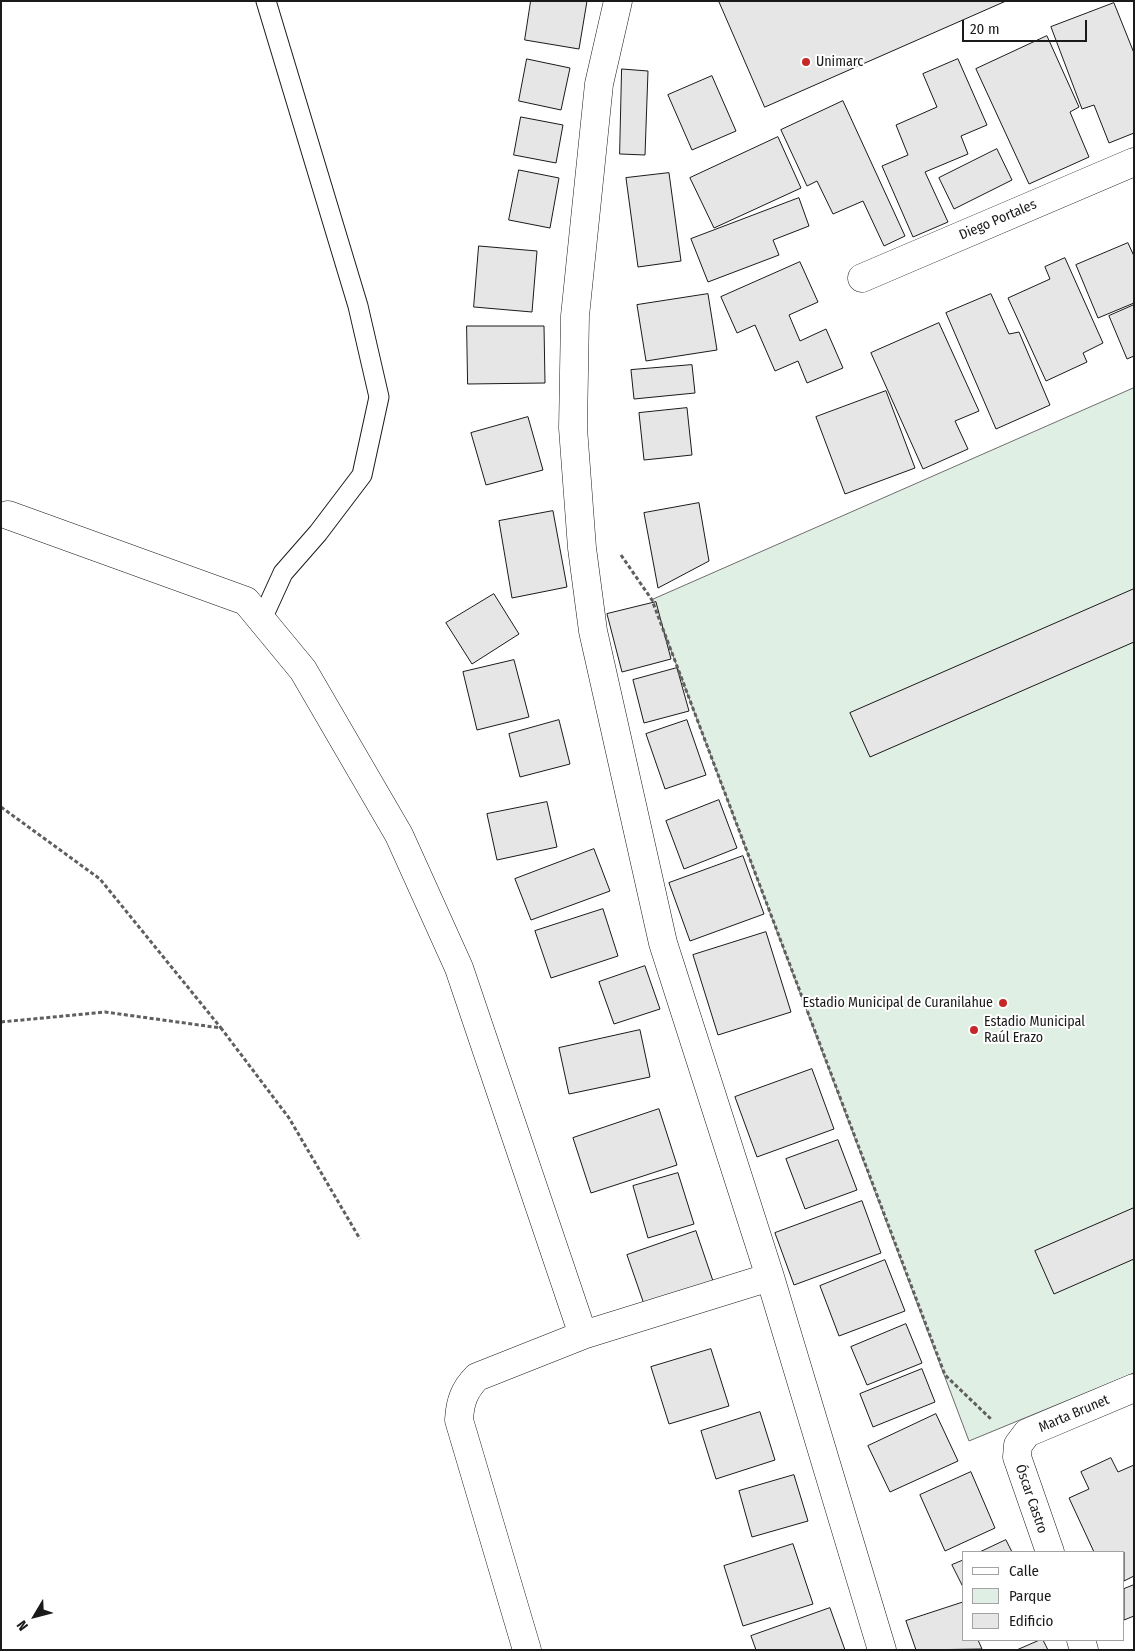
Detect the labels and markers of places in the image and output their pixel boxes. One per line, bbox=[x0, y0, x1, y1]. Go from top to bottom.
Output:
place label: Unimarc bbox=[816, 54, 863, 70]
marker: Unimarc bbox=[800, 56, 812, 68]
place label: Estadio Municipal de Curanilahue bbox=[803, 995, 993, 1011]
marker: Estadio Municipal de Curanilahue bbox=[997, 997, 1009, 1009]
place label: Estadio Municipal Raúl Erazo bbox=[984, 1014, 1085, 1046]
marker: Estadio Municipal Raúl Erazo bbox=[968, 1024, 980, 1036]

